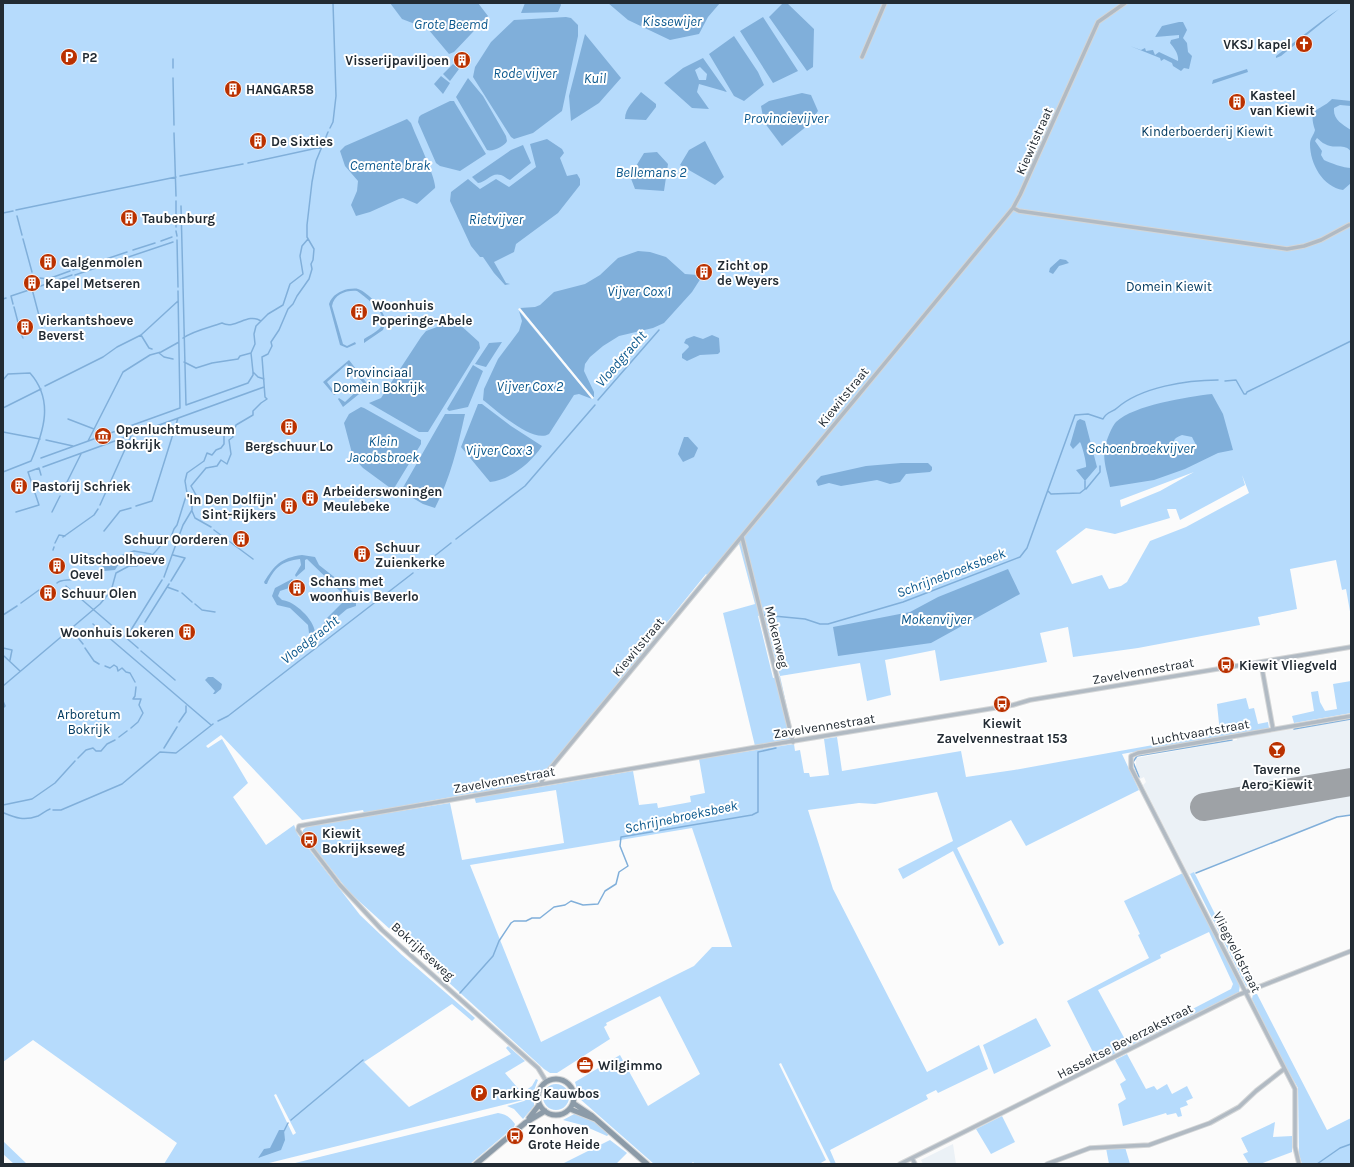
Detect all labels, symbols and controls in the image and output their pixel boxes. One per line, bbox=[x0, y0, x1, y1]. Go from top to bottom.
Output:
water label: Kissewijer bbox=[642, 13, 703, 30]
water label: Grote Beemd bbox=[414, 16, 489, 33]
church icon: VKSJ kapel bbox=[1294, 34, 1314, 54]
place label: VKSJ kapel bbox=[1223, 37, 1291, 52]
parking icon: P2 bbox=[59, 47, 79, 67]
place label: P2 bbox=[82, 50, 98, 65]
building icon: Visserijpaviljoen bbox=[452, 50, 472, 70]
place label: Visserijpaviljoen bbox=[345, 53, 449, 68]
water label: Rode vijver bbox=[493, 65, 558, 82]
water label: Kuil bbox=[584, 70, 607, 87]
building icon: HANGAR58 bbox=[223, 79, 243, 99]
place label: HANGAR58 bbox=[246, 82, 314, 97]
place label: Kasteel van Kiewit bbox=[1250, 88, 1315, 118]
building icon: Kasteel van Kiewit bbox=[1227, 92, 1247, 112]
street label: Kiewitstraat bbox=[1012, 105, 1056, 177]
water label: Provincievijver bbox=[744, 110, 830, 127]
park label: Kinderboerderij Kiewit bbox=[1141, 124, 1273, 139]
building icon: De Sixties bbox=[248, 131, 268, 151]
place label: De Sixties bbox=[271, 134, 333, 149]
water label: Cemente brak bbox=[350, 157, 431, 174]
water label: Bellemans 2 bbox=[615, 164, 687, 181]
building icon: Taubenburg bbox=[119, 208, 139, 228]
place label: Taubenburg bbox=[142, 211, 216, 226]
water label: Rietvijver bbox=[469, 211, 524, 228]
building icon: Galgenmolen bbox=[38, 252, 58, 272]
place label: Galgenmolen bbox=[61, 255, 143, 270]
place label: Zicht op de Weyers bbox=[717, 258, 779, 288]
building icon: Zicht op de Weyers bbox=[694, 262, 714, 282]
building icon: Kapel Metseren bbox=[22, 273, 42, 293]
place label: Kapel Metseren bbox=[45, 276, 140, 291]
park label: Domein Kiewit bbox=[1126, 279, 1212, 294]
water label: Vijver Cox 1 bbox=[607, 283, 671, 300]
place label: Woonhuis Poperinge-Abele bbox=[372, 298, 472, 328]
building icon: Woonhuis Poperinge-Abele bbox=[349, 302, 369, 322]
place label: Vierkantshoeve Beverst bbox=[38, 313, 134, 343]
building icon: Vierkantshoeve Beverst bbox=[15, 317, 35, 337]
water label: Vloedgracht bbox=[592, 327, 650, 391]
street label: Kiewitstraat bbox=[814, 364, 872, 430]
park label: Provinciaal Domein Bokrijk bbox=[333, 365, 425, 395]
water label: Vijver Cox 2 bbox=[497, 378, 564, 395]
building icon: Bergschuur Lo bbox=[279, 417, 299, 437]
place label: Openluchtmuseum Bokrijk bbox=[116, 422, 235, 452]
museum icon: Openluchtmuseum Bokrijk bbox=[93, 426, 113, 446]
water label: Klein Jacobsbroek bbox=[347, 433, 420, 466]
place label: Bergschuur Lo bbox=[245, 439, 333, 454]
water label: Schoenbroekvijver bbox=[1087, 440, 1196, 457]
water label: Vijver Cox 3 bbox=[466, 442, 533, 459]
building icon: Pastorij Schriek bbox=[9, 476, 29, 496]
place label: Pastorij Schriek bbox=[32, 479, 131, 494]
place label: Arbeiderswoningen Meulebeke bbox=[323, 484, 442, 514]
building icon: Arbeiderswoningen Meulebeke bbox=[300, 488, 320, 508]
place label: 'In Den Dolfijn' Sint-Rijkers bbox=[187, 492, 276, 522]
building icon: 'In Den Dolfijn' Sint-Rijkers bbox=[279, 496, 299, 516]
building icon: Schuur Oorderen bbox=[231, 529, 251, 549]
place label: Schuur Oorderen bbox=[124, 532, 228, 547]
place label: Schuur Zuienkerke bbox=[375, 540, 445, 570]
building icon: Schuur Zuienkerke bbox=[352, 544, 372, 564]
water label: Schrijnebroeksbeek bbox=[894, 544, 1009, 602]
place label: Uitschoolhoeve Oevel bbox=[70, 552, 165, 582]
building icon: Uitschoolhoeve Oevel bbox=[47, 556, 67, 576]
place label: Schans met woonhuis Beverlo bbox=[310, 574, 419, 604]
building icon: Schans met woonhuis Beverlo bbox=[287, 578, 307, 598]
building icon: Schuur Olen bbox=[38, 583, 58, 603]
place label: Schuur Olen bbox=[61, 586, 137, 601]
street label: Mokenweg bbox=[762, 604, 792, 670]
water label: Mokenvijver bbox=[901, 611, 972, 628]
water label: Vloedgracht bbox=[277, 612, 343, 668]
street label: Kiewitstraat bbox=[609, 614, 667, 679]
building icon: Woonhuis Lokeren bbox=[177, 622, 197, 642]
place label: Woonhuis Lokeren bbox=[60, 625, 174, 640]
street label: Zavelvennestraat bbox=[1091, 655, 1195, 687]
bus stop icon: Kiewit Vliegveld bbox=[1216, 655, 1236, 675]
place label: Kiewit Vliegveld bbox=[1239, 658, 1337, 673]
bus stop icon: Kiewit Zavelvennestraat 153 bbox=[992, 694, 1012, 714]
park label: Arboretum Bokrijk bbox=[57, 707, 121, 737]
street label: Zavelvennestraat bbox=[772, 711, 876, 741]
place label: Kiewit Zavelvennestraat 153 bbox=[936, 716, 1068, 746]
street label: Luchtvaartstraat bbox=[1150, 716, 1250, 748]
bar icon: Taverne Aero-Kiewit bbox=[1267, 740, 1287, 760]
place label: Taverne Aero-Kiewit bbox=[1241, 762, 1313, 792]
street label: Zavelvennestraat bbox=[452, 764, 556, 796]
water label: Schrijnebroeksbeek bbox=[623, 797, 740, 837]
place label: Kiewit Bokrijkseweg bbox=[322, 826, 405, 856]
bus stop icon: Kiewit Bokrijkseweg bbox=[299, 830, 319, 850]
street label: Vliegveldstraat bbox=[1210, 909, 1264, 995]
street label: Bokrijkseweg bbox=[388, 919, 458, 984]
street label: Hasseltse Beverzakstraat bbox=[1055, 1000, 1195, 1082]
office icon: Wilgimmo bbox=[575, 1055, 595, 1075]
place label: Wilgimmo bbox=[598, 1058, 662, 1073]
parking icon: Parking Kauwbos bbox=[469, 1083, 489, 1103]
place label: Parking Kauwbos bbox=[492, 1086, 600, 1101]
place label: Zonhoven Grote Heide bbox=[528, 1122, 600, 1152]
bus stop icon: Zonhoven Grote Heide bbox=[505, 1126, 525, 1146]

